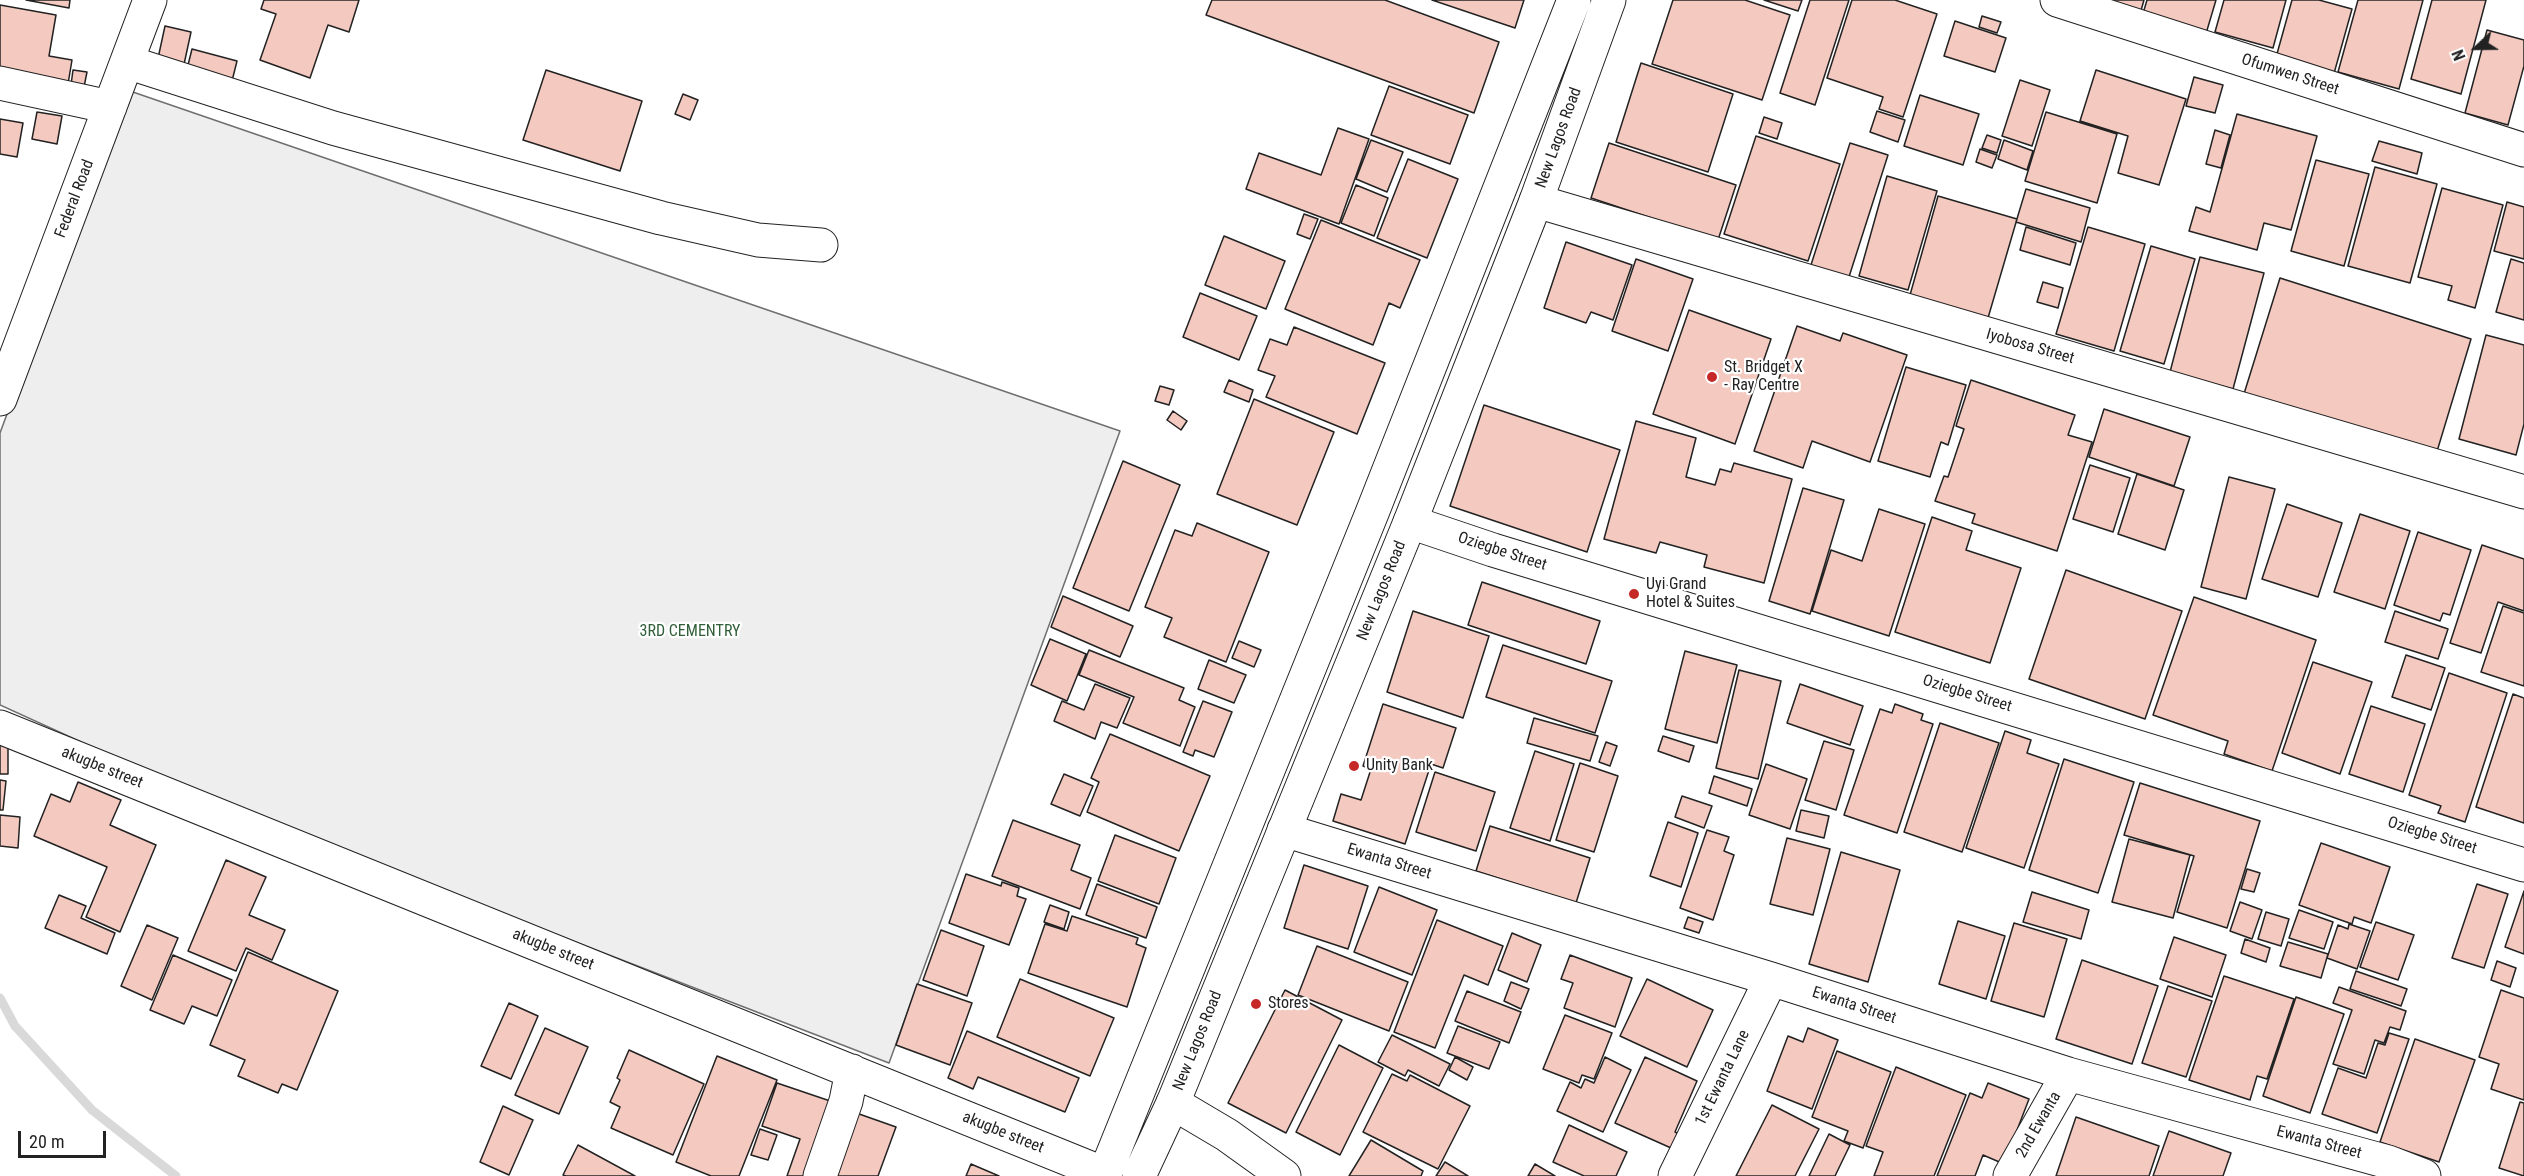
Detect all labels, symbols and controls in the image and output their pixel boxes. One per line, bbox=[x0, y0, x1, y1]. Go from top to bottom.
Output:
north arrow bbox=[2446, 18, 2506, 78]
text: N bbox=[2448, 47, 2469, 63]
street label: Ofumwen Street bbox=[2239, 50, 2341, 100]
street label: New Lagos Road bbox=[1532, 85, 1586, 191]
street label: Federal Road bbox=[51, 157, 99, 241]
street label: Iyobosa Street bbox=[1984, 325, 2076, 369]
place label: St. Bridget X - Ray Centre bbox=[1724, 358, 1803, 396]
marker: St. Bridget X - Ray Centre bbox=[1705, 370, 1719, 384]
street label: Oziegbe Street bbox=[1455, 529, 1549, 575]
street label: New Lagos Road bbox=[1353, 538, 1411, 644]
place label: Uyi Grand Hotel & Suites bbox=[1646, 575, 1735, 613]
marker: Uyi Grand Hotel & Suites bbox=[1627, 587, 1641, 601]
park label: 3RD CEMENTRY bbox=[640, 622, 740, 642]
street label: Oziegbe Street bbox=[1920, 671, 2014, 717]
street label: akugbe street bbox=[59, 743, 145, 793]
place label: Unity Bank bbox=[1366, 756, 1433, 776]
marker: Unity Bank bbox=[1347, 759, 1361, 773]
street label: Oziegbe Street bbox=[2385, 813, 2479, 859]
street label: Ewanta Street bbox=[1345, 840, 1433, 884]
street label: akugbe street bbox=[510, 925, 596, 975]
street label: Ewanta Street bbox=[1810, 983, 1898, 1029]
street label: New Lagos Road bbox=[1169, 988, 1227, 1094]
place label: Stores bbox=[1268, 994, 1308, 1014]
marker: Stores bbox=[1249, 997, 1263, 1011]
street label: 1st Ewanta Lane bbox=[1692, 1027, 1754, 1129]
street label: 2nd Ewanta bbox=[2012, 1088, 2066, 1162]
street label: akugbe street bbox=[960, 1108, 1046, 1158]
scale bar bbox=[21, 1119, 110, 1157]
street label: Ewanta Street bbox=[2274, 1122, 2364, 1164]
text: 20 m bbox=[29, 1131, 64, 1152]

